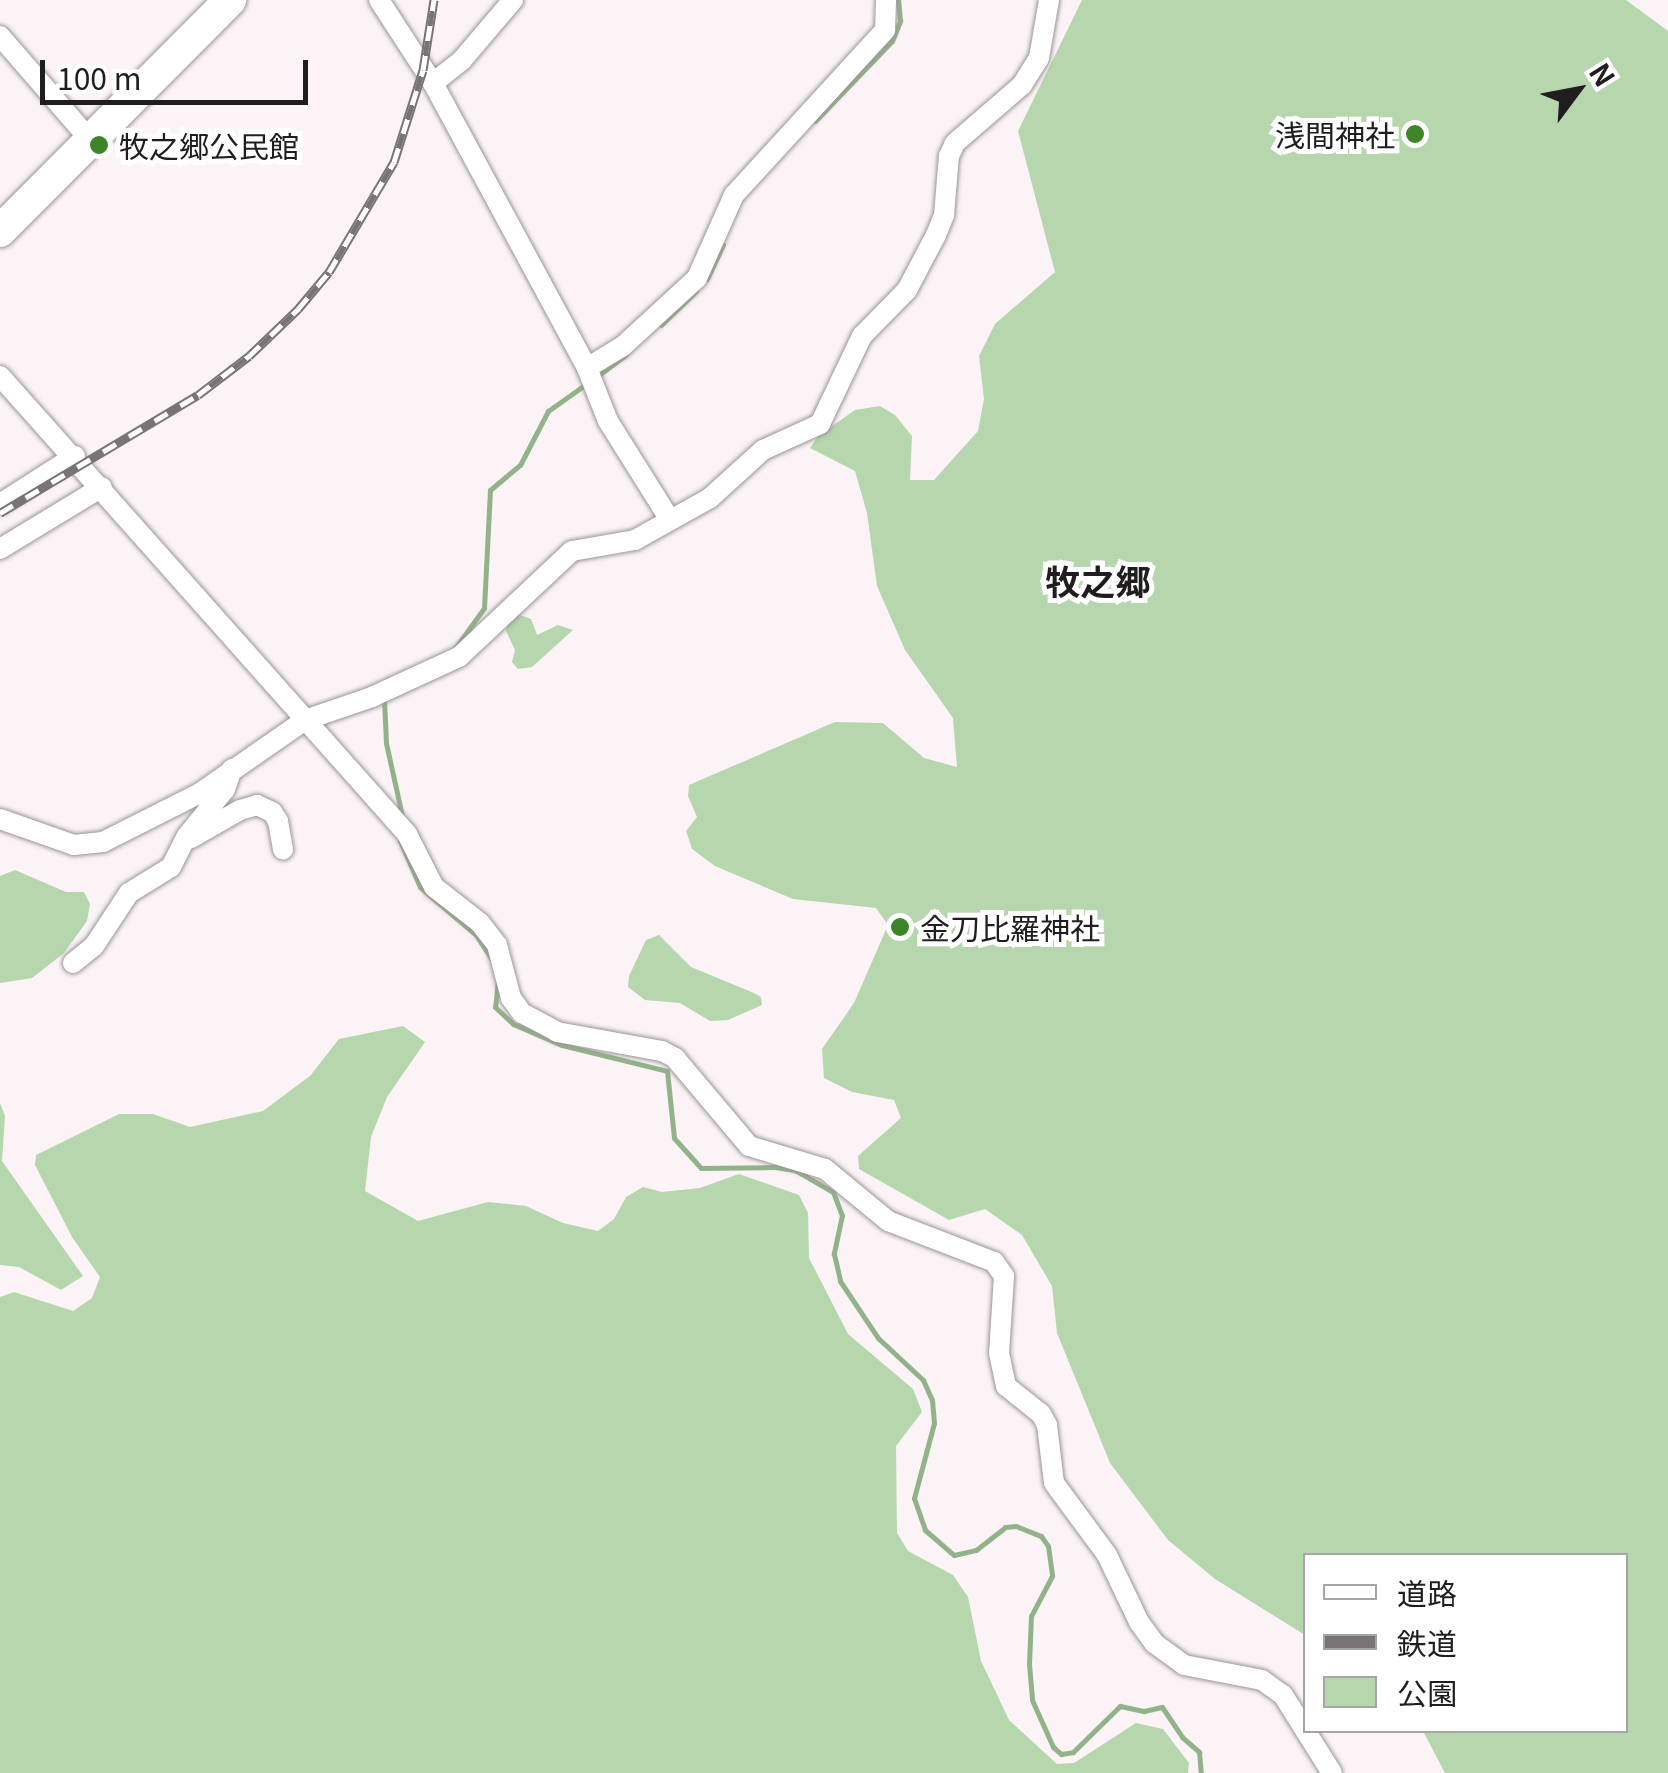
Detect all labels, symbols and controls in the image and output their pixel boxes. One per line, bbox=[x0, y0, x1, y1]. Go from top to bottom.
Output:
scale bar bbox=[45, 40, 312, 102]
north arrow bbox=[1528, 40, 1628, 140]
text: 100 m bbox=[57, 55, 141, 99]
text: N bbox=[1581, 55, 1626, 94]
place label: 浅間神社 bbox=[1275, 116, 1395, 152]
marker: 浅間神社 bbox=[1404, 123, 1426, 145]
place label: 牧之郷公民館 bbox=[119, 127, 299, 163]
marker: 牧之郷公民館 bbox=[88, 134, 110, 156]
district label: 牧之郷 bbox=[1046, 559, 1150, 601]
place label: 金刀比羅神社 bbox=[920, 909, 1100, 945]
marker: 金刀比羅神社 bbox=[889, 916, 911, 938]
legend bbox=[1303, 1553, 1628, 1733]
text: 道路 bbox=[1397, 1570, 1457, 1614]
text: 鉄道 bbox=[1397, 1620, 1457, 1664]
text: 公園 bbox=[1397, 1670, 1457, 1714]

